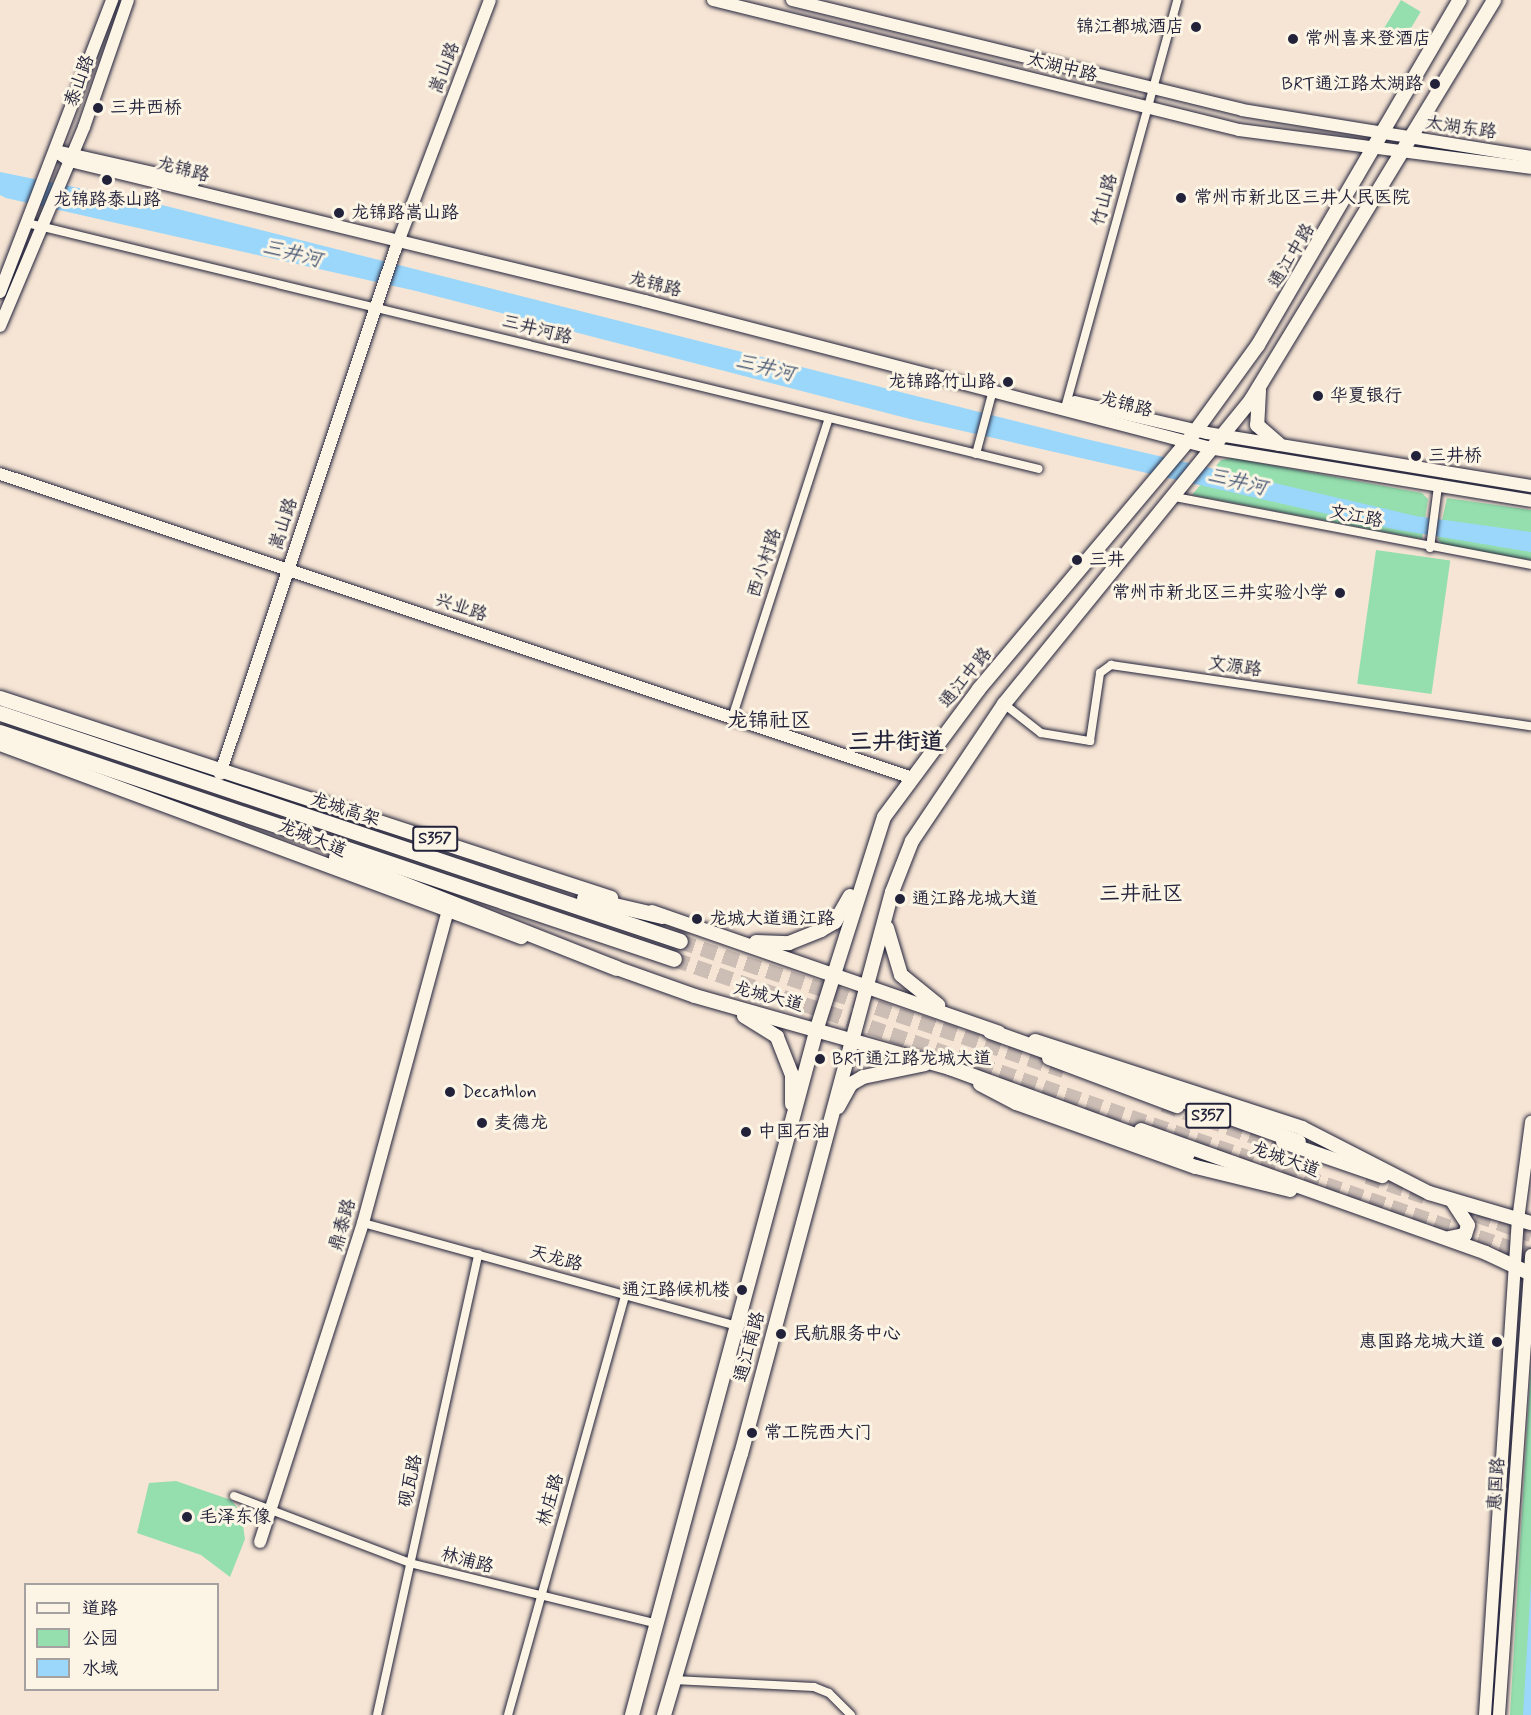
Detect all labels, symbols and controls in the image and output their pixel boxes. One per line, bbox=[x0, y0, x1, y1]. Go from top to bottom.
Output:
place label: 锦江都城酒店 bbox=[1076, 16, 1184, 38]
marker: 锦江都城酒店 bbox=[1189, 20, 1203, 34]
place label: 常州喜来登酒店 bbox=[1305, 28, 1431, 50]
marker: 常州喜来登酒店 bbox=[1286, 32, 1300, 46]
street label: 嵩山路 bbox=[425, 39, 465, 97]
street label: 太湖中路 bbox=[1024, 49, 1100, 87]
street label: 泰山路 bbox=[61, 52, 99, 110]
place label: BRT通江路太湖路 bbox=[1282, 73, 1423, 95]
marker: BRT通江路太湖路 bbox=[1428, 77, 1442, 91]
place label: 三井西桥 bbox=[110, 97, 182, 119]
marker: 三井西桥 bbox=[91, 101, 105, 115]
street label: 太湖东路 bbox=[1424, 112, 1498, 144]
street label: 龙锦路 bbox=[154, 153, 212, 187]
street label: 竹山路 bbox=[1088, 171, 1122, 229]
marker: 龙锦路泰山路 bbox=[100, 173, 114, 187]
place label: 常州市新北区三井人民医院 bbox=[1194, 187, 1410, 209]
place label: 龙锦路泰山路 bbox=[53, 189, 161, 211]
marker: 常州市新北区三井人民医院 bbox=[1172, 189, 1190, 207]
place label: 龙锦路嵩山路 bbox=[351, 202, 459, 224]
marker: 龙锦路嵩山路 bbox=[332, 206, 346, 220]
street label: 通江中路 bbox=[1264, 220, 1320, 292]
water label: 三井河 bbox=[260, 235, 324, 273]
street label: 龙锦路 bbox=[626, 268, 684, 302]
street label: 三井河路 bbox=[499, 311, 575, 349]
water label: 三井河 bbox=[733, 349, 797, 387]
place label: 龙锦路竹山路 bbox=[888, 371, 996, 393]
marker: 龙锦路竹山路 bbox=[1001, 375, 1015, 389]
place label: 华夏银行 bbox=[1330, 385, 1402, 407]
street label: 龙锦路 bbox=[1097, 388, 1155, 422]
marker: 华夏银行 bbox=[1311, 389, 1325, 403]
place label: 三井桥 bbox=[1428, 445, 1482, 467]
marker: 三井桥 bbox=[1409, 449, 1423, 463]
water label: 三井河 bbox=[1205, 463, 1269, 501]
street label: 嵩山路 bbox=[265, 495, 303, 553]
street label: 文江路 bbox=[1327, 501, 1385, 533]
street label: 西小村路 bbox=[744, 525, 786, 601]
place label: 三井 bbox=[1089, 549, 1125, 571]
marker: 三井 bbox=[1070, 553, 1084, 567]
place label: 常州市新北区三井实验小学 bbox=[1112, 582, 1328, 604]
marker: 常州市新北区三井实验小学 bbox=[1333, 586, 1347, 600]
street label: 兴业路 bbox=[432, 589, 490, 627]
street label: 通江中路 bbox=[935, 643, 997, 713]
street label: 文源路 bbox=[1207, 653, 1263, 681]
district label: 龙锦社区 bbox=[727, 708, 811, 734]
district label: 三井街道 bbox=[848, 729, 944, 757]
street label: 龙城高架 bbox=[307, 789, 383, 831]
street label: 龙城大道 bbox=[275, 816, 349, 862]
road number: S357 bbox=[411, 826, 459, 852]
district label: 三井社区 bbox=[1099, 881, 1183, 907]
place label: 通江路龙城大道 bbox=[912, 888, 1038, 910]
marker: 通江路龙城大道 bbox=[893, 892, 907, 906]
place label: 龙城大道通江路 bbox=[709, 908, 835, 930]
marker: 龙城大道通江路 bbox=[690, 912, 704, 926]
street label: 龙城大道 bbox=[730, 977, 806, 1017]
place label: BRT通江路龙城大道 bbox=[832, 1048, 991, 1070]
marker: BRT通江路龙城大道 bbox=[813, 1052, 827, 1066]
place label: Decathlon bbox=[462, 1081, 537, 1103]
marker: Decathlon bbox=[443, 1085, 457, 1099]
road number: S357 bbox=[1184, 1103, 1232, 1129]
place label: 麦德龙 bbox=[494, 1112, 548, 1134]
marker: 麦德龙 bbox=[475, 1116, 489, 1130]
place label: 中国石油 bbox=[758, 1121, 830, 1143]
marker: 中国石油 bbox=[739, 1125, 753, 1139]
street label: 龙城大道 bbox=[1247, 1138, 1323, 1182]
street label: 鼎泰路 bbox=[325, 1196, 361, 1254]
street label: 天龙路 bbox=[527, 1242, 585, 1276]
place label: 通江路候机楼 bbox=[622, 1279, 730, 1301]
marker: 通江路候机楼 bbox=[735, 1283, 749, 1297]
street label: 通江南路 bbox=[730, 1309, 770, 1385]
place label: 民航服务中心 bbox=[793, 1323, 901, 1345]
marker: 民航服务中心 bbox=[774, 1327, 788, 1341]
place label: 惠国路龙城大道 bbox=[1359, 1331, 1485, 1353]
marker: 惠国路龙城大道 bbox=[1490, 1335, 1504, 1349]
place label: 常工院西大门 bbox=[764, 1422, 872, 1444]
marker: 常工院西大门 bbox=[745, 1426, 759, 1440]
street label: 砚瓦路 bbox=[395, 1452, 427, 1510]
street label: 惠国路 bbox=[1484, 1456, 1510, 1512]
street label: 林庄路 bbox=[533, 1471, 569, 1529]
place label: 毛泽东像 bbox=[199, 1506, 271, 1528]
marker: 毛泽东像 bbox=[180, 1510, 194, 1524]
street label: 林浦路 bbox=[438, 1544, 496, 1578]
legend bbox=[24, 1583, 219, 1691]
text: 道路 bbox=[82, 1597, 118, 1621]
text: 公园 bbox=[82, 1627, 118, 1651]
text: 水域 bbox=[82, 1657, 118, 1681]

